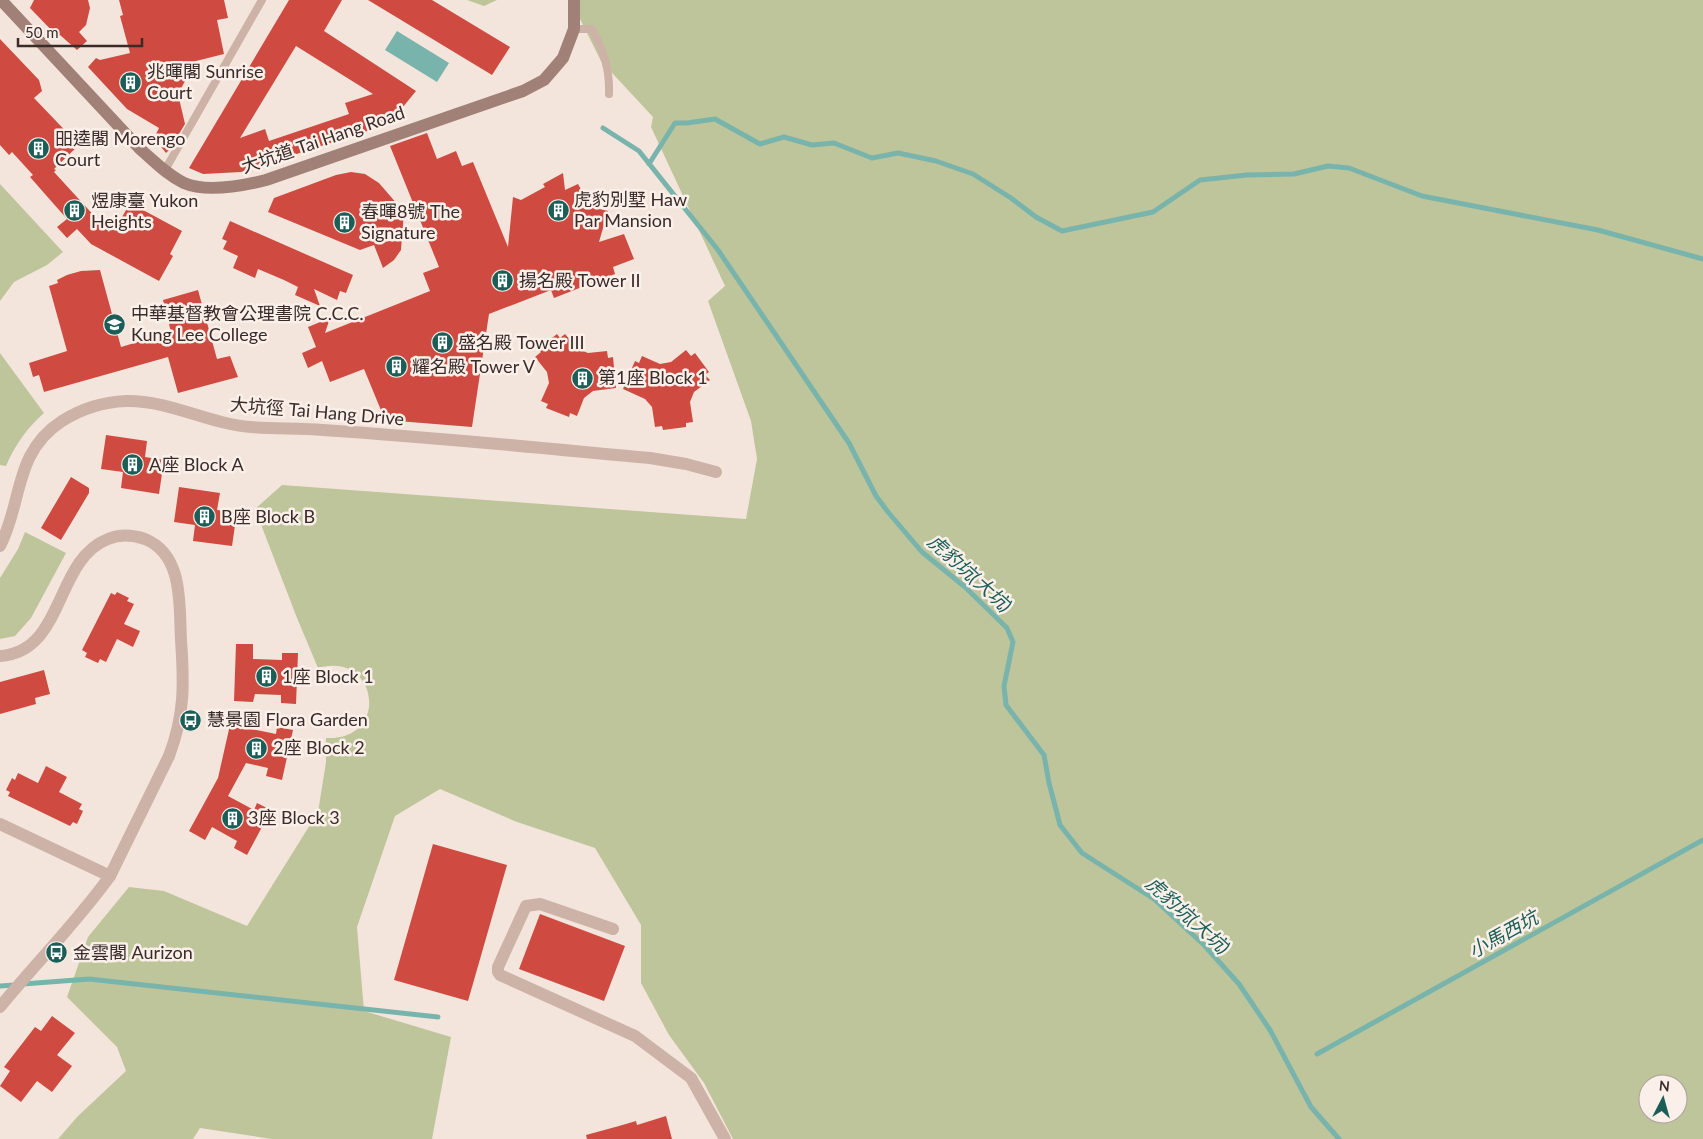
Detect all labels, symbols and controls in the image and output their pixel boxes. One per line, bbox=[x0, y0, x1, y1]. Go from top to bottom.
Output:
scale bar bbox=[18, 15, 141, 47]
text: 50 m bbox=[25, 23, 59, 41]
place label: 兆暉閣 Sunrise Court bbox=[147, 60, 263, 103]
building icon: 兆暉閣 Sunrise Court bbox=[119, 70, 143, 94]
street label: 大坑道 Tai Hang Road bbox=[238, 101, 407, 177]
place label: 昍逵閣 Morengo Court bbox=[55, 127, 185, 170]
building icon: 昍逵閣 Morengo Court bbox=[27, 137, 51, 161]
place label: 虎豹別墅 Haw Par Mansion bbox=[574, 188, 687, 231]
place label: 煜康臺 Yukon Heights bbox=[91, 189, 198, 232]
building icon: 虎豹別墅 Haw Par Mansion bbox=[546, 198, 570, 222]
building icon: 煜康臺 Yukon Heights bbox=[63, 199, 87, 223]
place label: 春暉8號 The Signature bbox=[361, 200, 460, 243]
building icon: 春暉8號 The Signature bbox=[333, 210, 357, 234]
building icon: 揚名殿 Tower II bbox=[491, 269, 515, 293]
place label: 揚名殿 Tower II bbox=[519, 269, 641, 291]
place label: 中華基督教會公理書院 C.C.C. Kung Lee College bbox=[131, 302, 364, 345]
school or university icon: 中華基督教會公理書院 C.C.C. Kung Lee College bbox=[103, 312, 127, 336]
building icon: 盛名殿 Tower III bbox=[430, 331, 454, 355]
place label: 盛名殿 Tower III bbox=[458, 331, 585, 353]
building icon: 耀名殿 Tower V bbox=[384, 355, 408, 379]
place label: 耀名殿 Tower V bbox=[412, 355, 536, 377]
building icon: 第1座 Block 1 bbox=[570, 366, 594, 390]
place label: 第1座 Block 1 bbox=[598, 366, 708, 388]
street label: 大坑徑 Tai Hang Drive bbox=[229, 392, 405, 430]
building icon: A座 Block A bbox=[121, 453, 145, 477]
place label: A座 Block A bbox=[149, 453, 244, 475]
building icon: B座 Block B bbox=[193, 505, 217, 529]
place label: B座 Block B bbox=[221, 505, 315, 527]
water label: 虎豹坑(大坑) bbox=[924, 529, 1017, 616]
building icon: 1座 Block 1 bbox=[254, 665, 278, 689]
place label: 1座 Block 1 bbox=[282, 665, 374, 687]
bus stop icon: 慧景園 Flora Garden bbox=[179, 708, 203, 732]
place label: 慧景園 Flora Garden bbox=[207, 708, 368, 730]
building icon: 2座 Block 2 bbox=[245, 736, 269, 760]
place label: 2座 Block 2 bbox=[273, 736, 365, 758]
building icon: 3座 Block 3 bbox=[220, 806, 244, 830]
place label: 3座 Block 3 bbox=[248, 806, 340, 828]
water label: 虎豹坑(大坑) bbox=[1142, 871, 1235, 958]
water label: 小馬西坑 bbox=[1464, 904, 1544, 962]
bus stop icon: 金雲閣 Aurizon bbox=[45, 941, 69, 965]
place label: 金雲閣 Aurizon bbox=[73, 941, 193, 963]
north arrow bbox=[1638, 1074, 1688, 1124]
text: N bbox=[1658, 1077, 1671, 1095]

